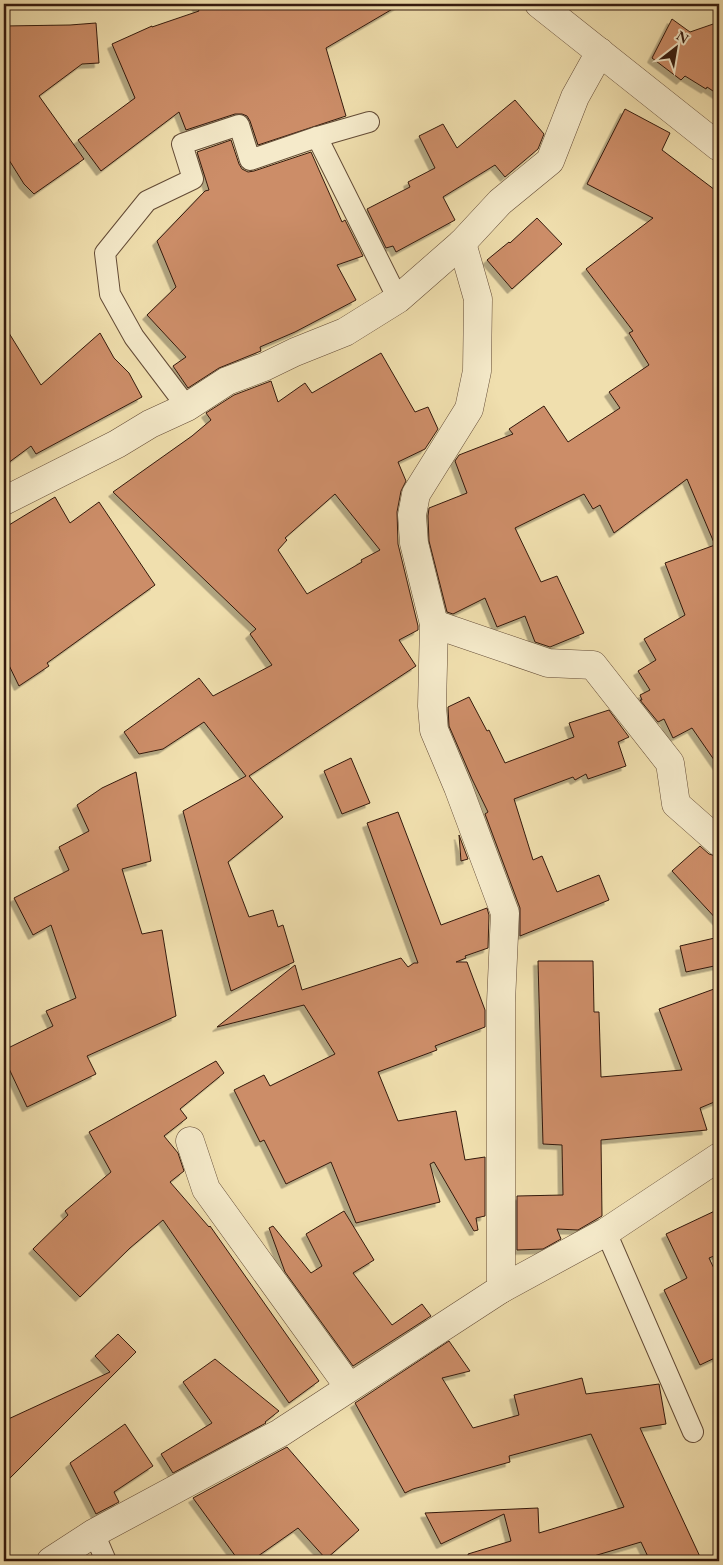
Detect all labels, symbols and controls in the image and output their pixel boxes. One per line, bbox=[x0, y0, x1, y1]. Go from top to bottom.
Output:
north arrow bbox=[650, 22, 700, 72]
text: N bbox=[673, 26, 693, 48]

